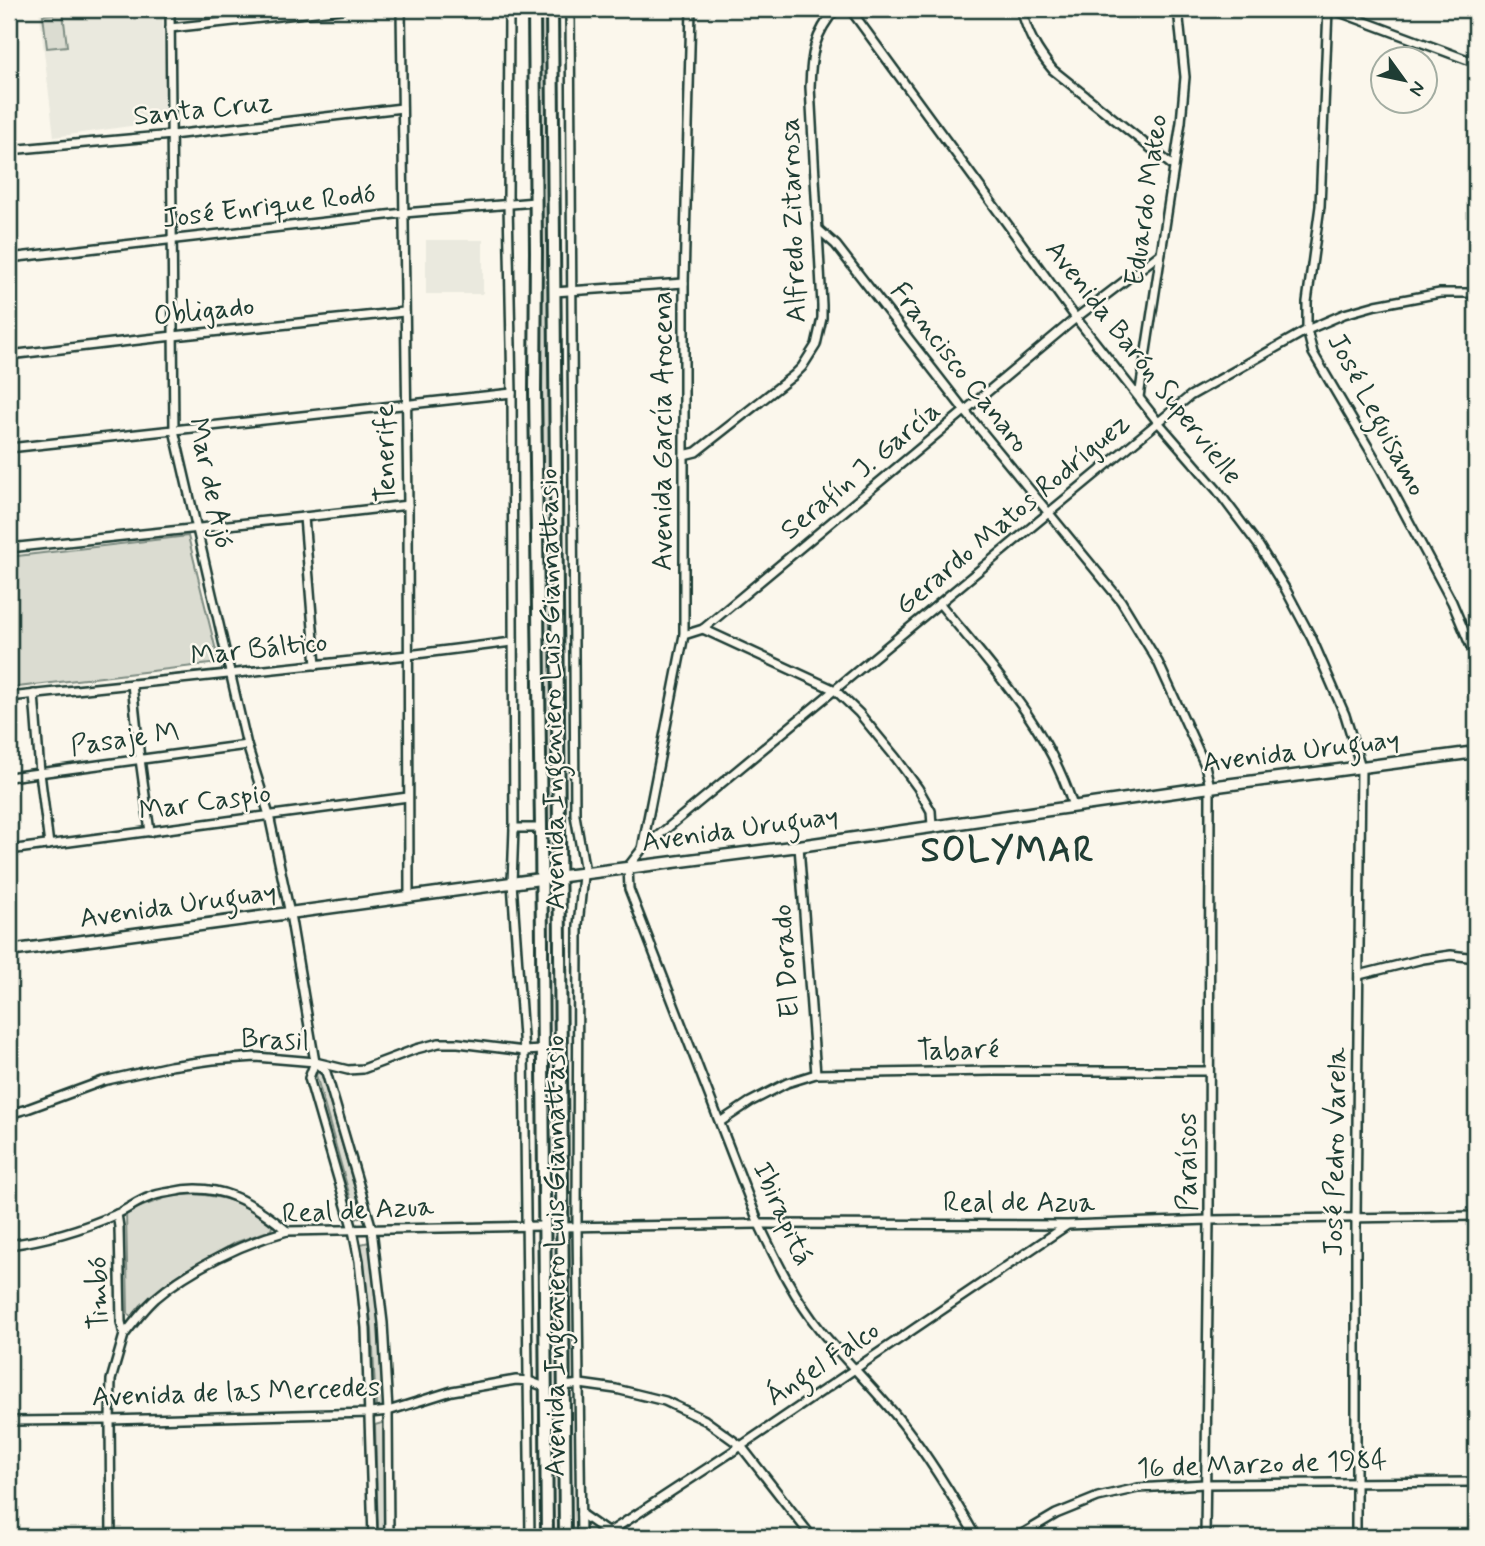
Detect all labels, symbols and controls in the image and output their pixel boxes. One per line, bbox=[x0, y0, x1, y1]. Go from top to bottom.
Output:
north arrow bbox=[1370, 46, 1440, 116]
text: N bbox=[1403, 76, 1431, 101]
street label: Santa Cruz bbox=[132, 84, 274, 136]
street label: Eduardo Mateo bbox=[1117, 112, 1177, 288]
street label: Alfredo Zitarrosa bbox=[772, 117, 816, 323]
street label: José Enrique Rodó bbox=[160, 176, 378, 238]
street label: Avenida Barón Supervielle bbox=[1036, 233, 1250, 493]
street label: Francisco Canaro bbox=[881, 275, 1037, 461]
street label: Obligado bbox=[152, 288, 256, 336]
street label: Avenida García Arocena bbox=[645, 291, 682, 571]
street label: José Leguisamo bbox=[1315, 327, 1434, 504]
street label: Serafín J. García bbox=[773, 393, 949, 549]
street label: Tenerife bbox=[367, 404, 405, 502]
street label: Gerardo Matos Rodríguez bbox=[888, 406, 1138, 624]
street label: Mar de Ajó bbox=[178, 414, 242, 552]
street label: Avenida Ingeniero Luis Giannattasio bbox=[531, 468, 578, 910]
street label: Mar Báltico bbox=[189, 624, 329, 676]
street label: Pasaje M bbox=[68, 714, 182, 766]
street label: Avenida Uruguay bbox=[1200, 722, 1402, 785]
street label: Mar Caspio bbox=[137, 775, 273, 831]
street label: Avenida Uruguay bbox=[639, 798, 841, 865]
district label: SOLYMAR bbox=[920, 828, 1096, 874]
street label: Avenida Uruguay bbox=[77, 874, 279, 941]
street label: El Dorado bbox=[765, 903, 809, 1019]
street label: Brasil bbox=[240, 1021, 310, 1061]
street label: Tabaré bbox=[916, 1032, 1000, 1070]
street label: Avenida Ingeniero Luis Giannattasio bbox=[538, 1035, 578, 1477]
street label: José Pedro Varela bbox=[1316, 1047, 1356, 1257]
street label: Paraísos bbox=[1170, 1112, 1207, 1212]
street label: Ibirapitá bbox=[743, 1156, 821, 1272]
street label: Real de Azua bbox=[943, 1185, 1095, 1222]
street label: Real de Azua bbox=[281, 1189, 435, 1233]
street label: Timbó bbox=[80, 1256, 118, 1330]
street label: Ángel Falco bbox=[758, 1312, 889, 1418]
street label: Avenida de las Mercedes bbox=[91, 1369, 381, 1417]
street label: 16 de Marzo de 1984 bbox=[1136, 1442, 1388, 1488]

